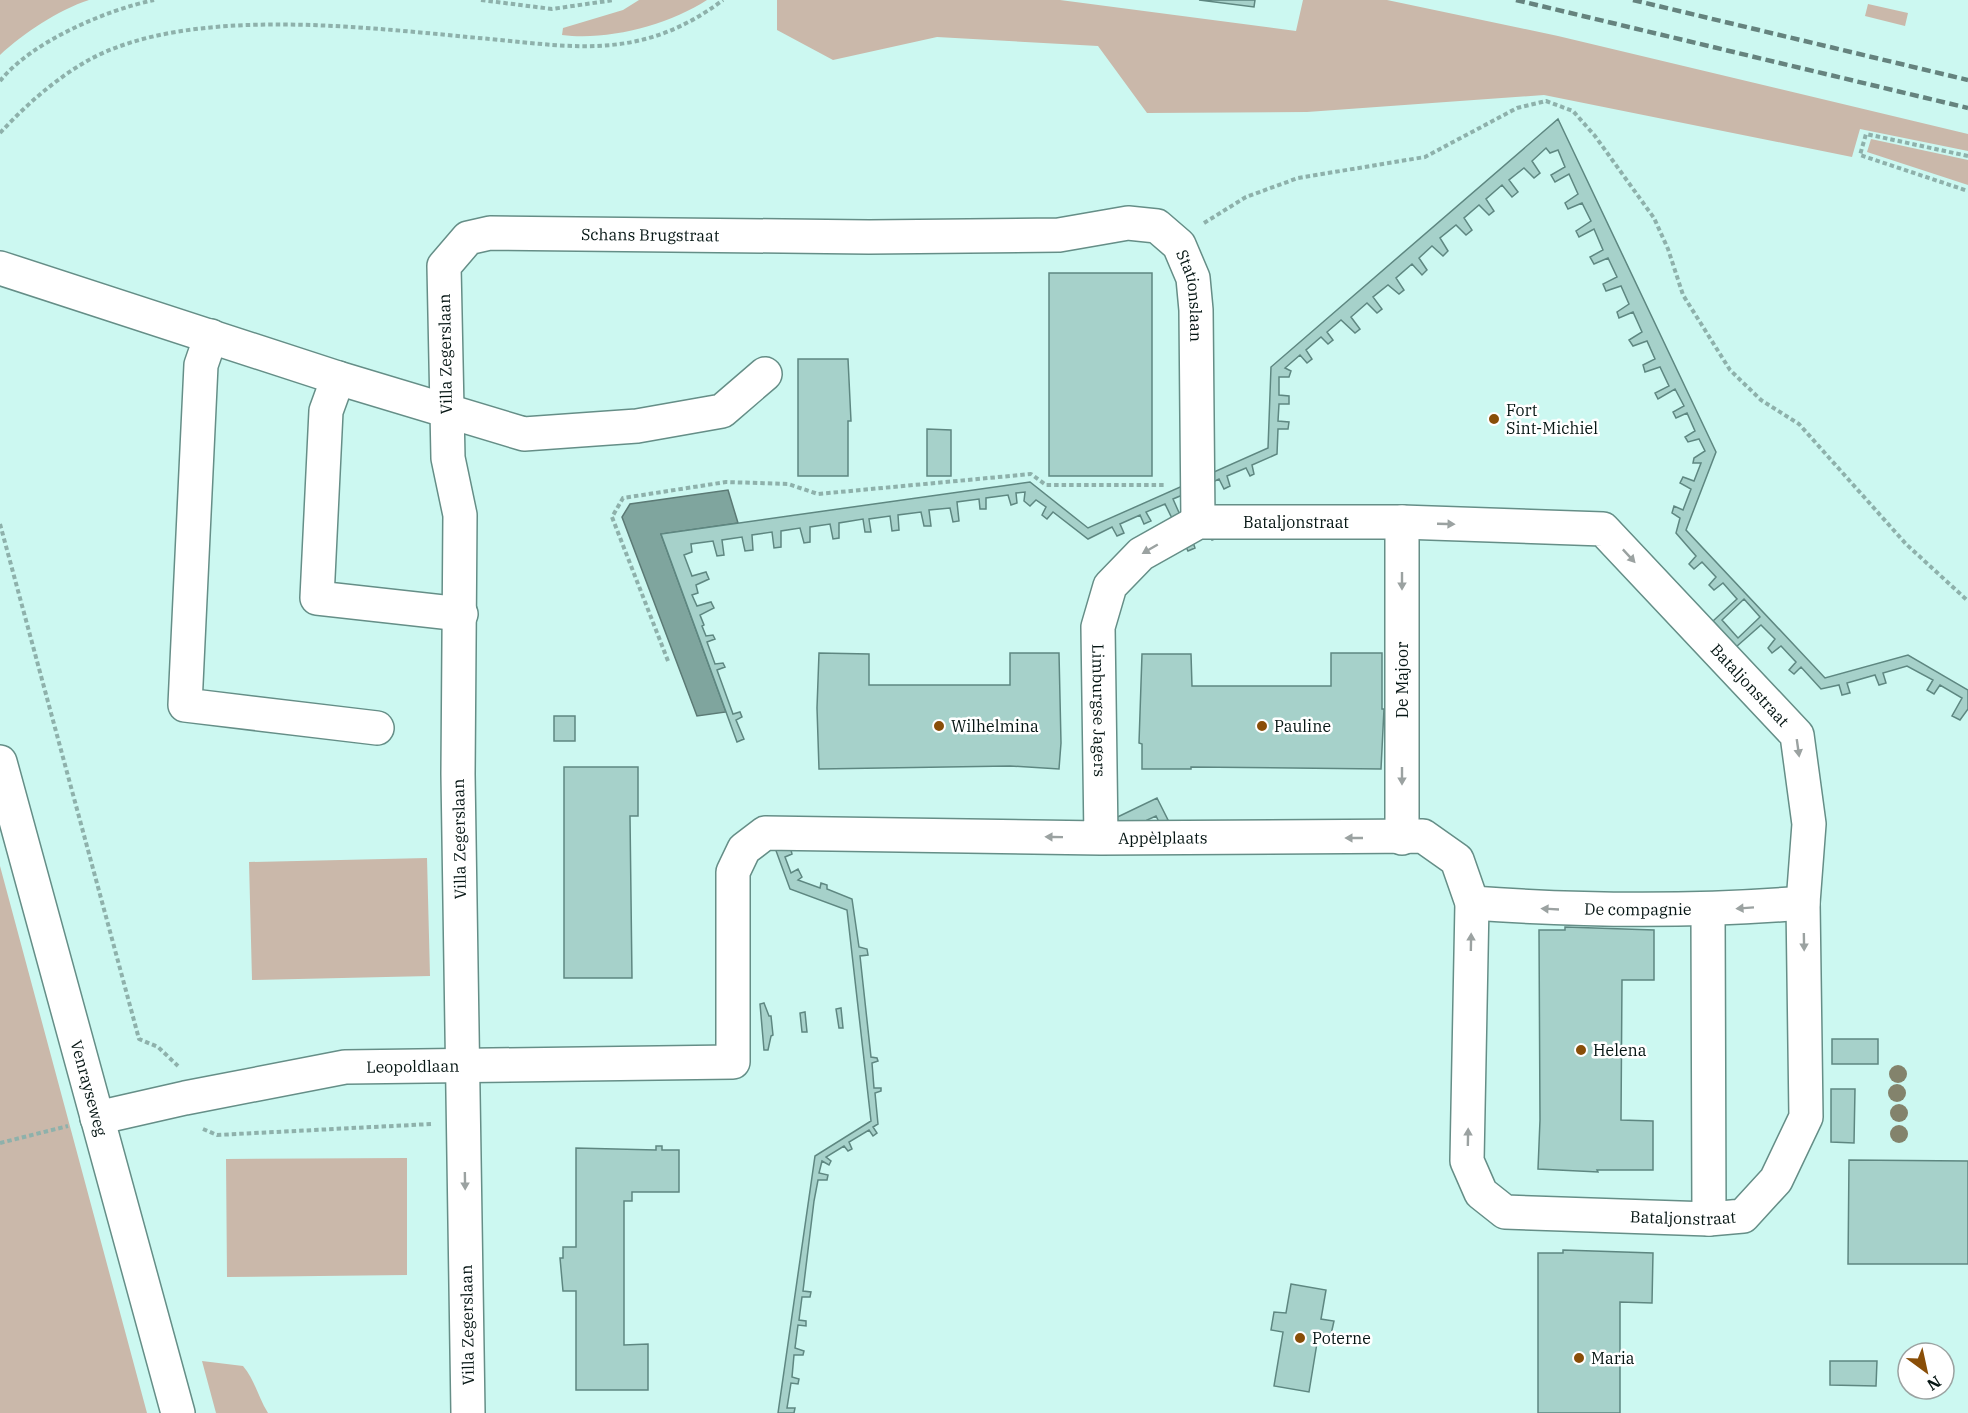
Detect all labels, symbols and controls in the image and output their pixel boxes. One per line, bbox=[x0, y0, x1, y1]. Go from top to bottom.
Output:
street label: Schans Brugstraat bbox=[581, 224, 720, 245]
street label: Stationslaan bbox=[1172, 247, 1206, 342]
street label: Villa Zegerslaan bbox=[434, 294, 456, 414]
place label: Fort Sint-Michiel bbox=[1506, 400, 1598, 438]
marker: Fort Sint-Michiel bbox=[1487, 412, 1501, 426]
street label: Bataljonstraat bbox=[1243, 512, 1349, 532]
one-way arrow bbox=[1436, 519, 1455, 528]
one-way arrow bbox=[1142, 544, 1159, 554]
one-way arrow bbox=[1622, 548, 1635, 563]
one-way arrow bbox=[1397, 571, 1407, 590]
street label: Bataljonstraat bbox=[1707, 639, 1794, 731]
street label: De Majoor bbox=[1392, 642, 1412, 718]
street label: Limburgse Jagers bbox=[1088, 644, 1110, 777]
place label: Wilhelmina bbox=[951, 716, 1039, 736]
place label: Pauline bbox=[1274, 716, 1331, 736]
marker: Wilhelmina bbox=[932, 719, 946, 733]
marker: Pauline bbox=[1255, 719, 1269, 733]
one-way arrow bbox=[1794, 738, 1803, 757]
one-way arrow bbox=[1397, 766, 1407, 785]
street label: Villa Zegerslaan bbox=[448, 779, 470, 899]
street label: Appèlplaats bbox=[1118, 827, 1208, 848]
one-way arrow bbox=[1045, 832, 1064, 842]
one-way arrow bbox=[1345, 833, 1364, 843]
street label: De compagnie bbox=[1584, 899, 1692, 919]
one-way arrow bbox=[1736, 903, 1755, 913]
one-way arrow bbox=[1541, 904, 1560, 913]
one-way arrow bbox=[1799, 932, 1809, 951]
one-way arrow bbox=[1467, 933, 1476, 952]
street label: Venrayseweg bbox=[66, 1038, 112, 1139]
place label: Helena bbox=[1593, 1040, 1647, 1060]
marker: Helena bbox=[1574, 1043, 1588, 1057]
street label: Leopoldlaan bbox=[366, 1056, 460, 1077]
one-way arrow bbox=[1463, 1128, 1473, 1147]
one-way arrow bbox=[461, 1171, 470, 1190]
street label: Bataljonstraat bbox=[1630, 1206, 1737, 1229]
street label: Villa Zegerslaan bbox=[456, 1265, 478, 1385]
place label: Poterne bbox=[1312, 1328, 1371, 1348]
marker: Poterne bbox=[1293, 1331, 1307, 1345]
north arrow bbox=[1896, 1341, 1956, 1401]
place label: Maria bbox=[1591, 1348, 1635, 1368]
marker: Maria bbox=[1572, 1351, 1586, 1365]
text: N bbox=[1923, 1372, 1945, 1395]

